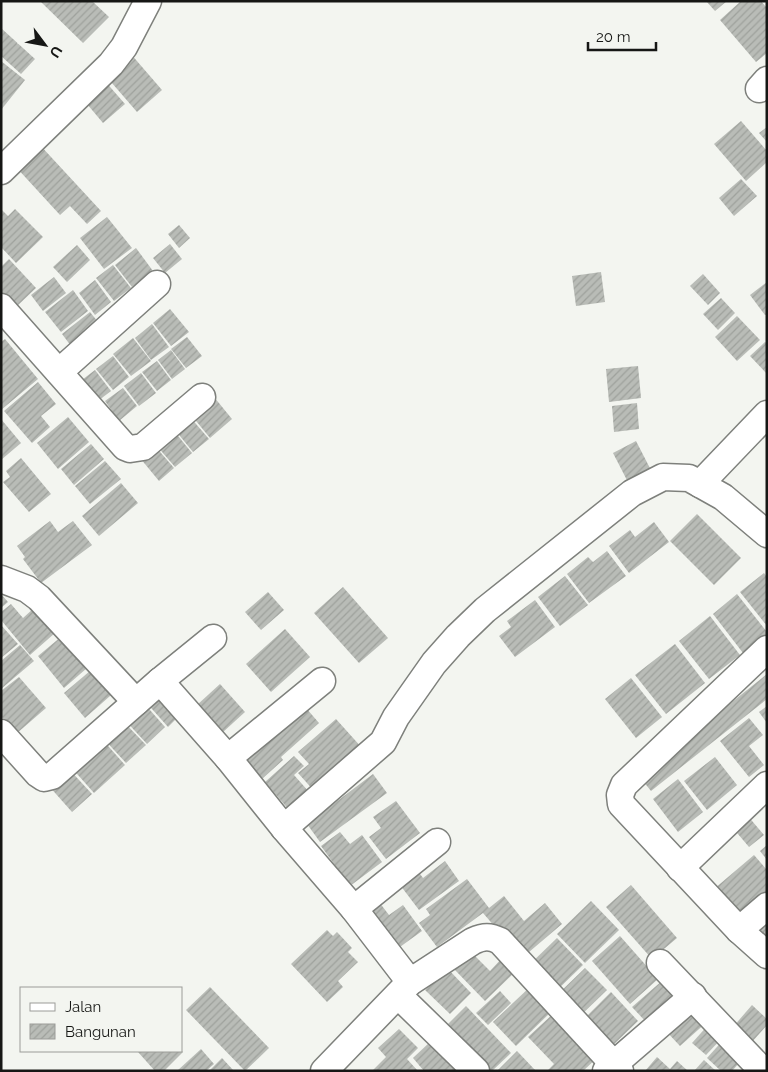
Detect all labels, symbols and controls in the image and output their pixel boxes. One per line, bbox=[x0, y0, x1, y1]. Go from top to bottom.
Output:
north arrow bbox=[20, 20, 70, 70]
scale bar bbox=[588, 20, 656, 52]
text: 20 m bbox=[596, 28, 631, 46]
text: U bbox=[46, 43, 66, 61]
legend bbox=[20, 987, 182, 1052]
text: Jalan bbox=[65, 998, 101, 1016]
text: Bangunan bbox=[65, 1023, 136, 1041]

